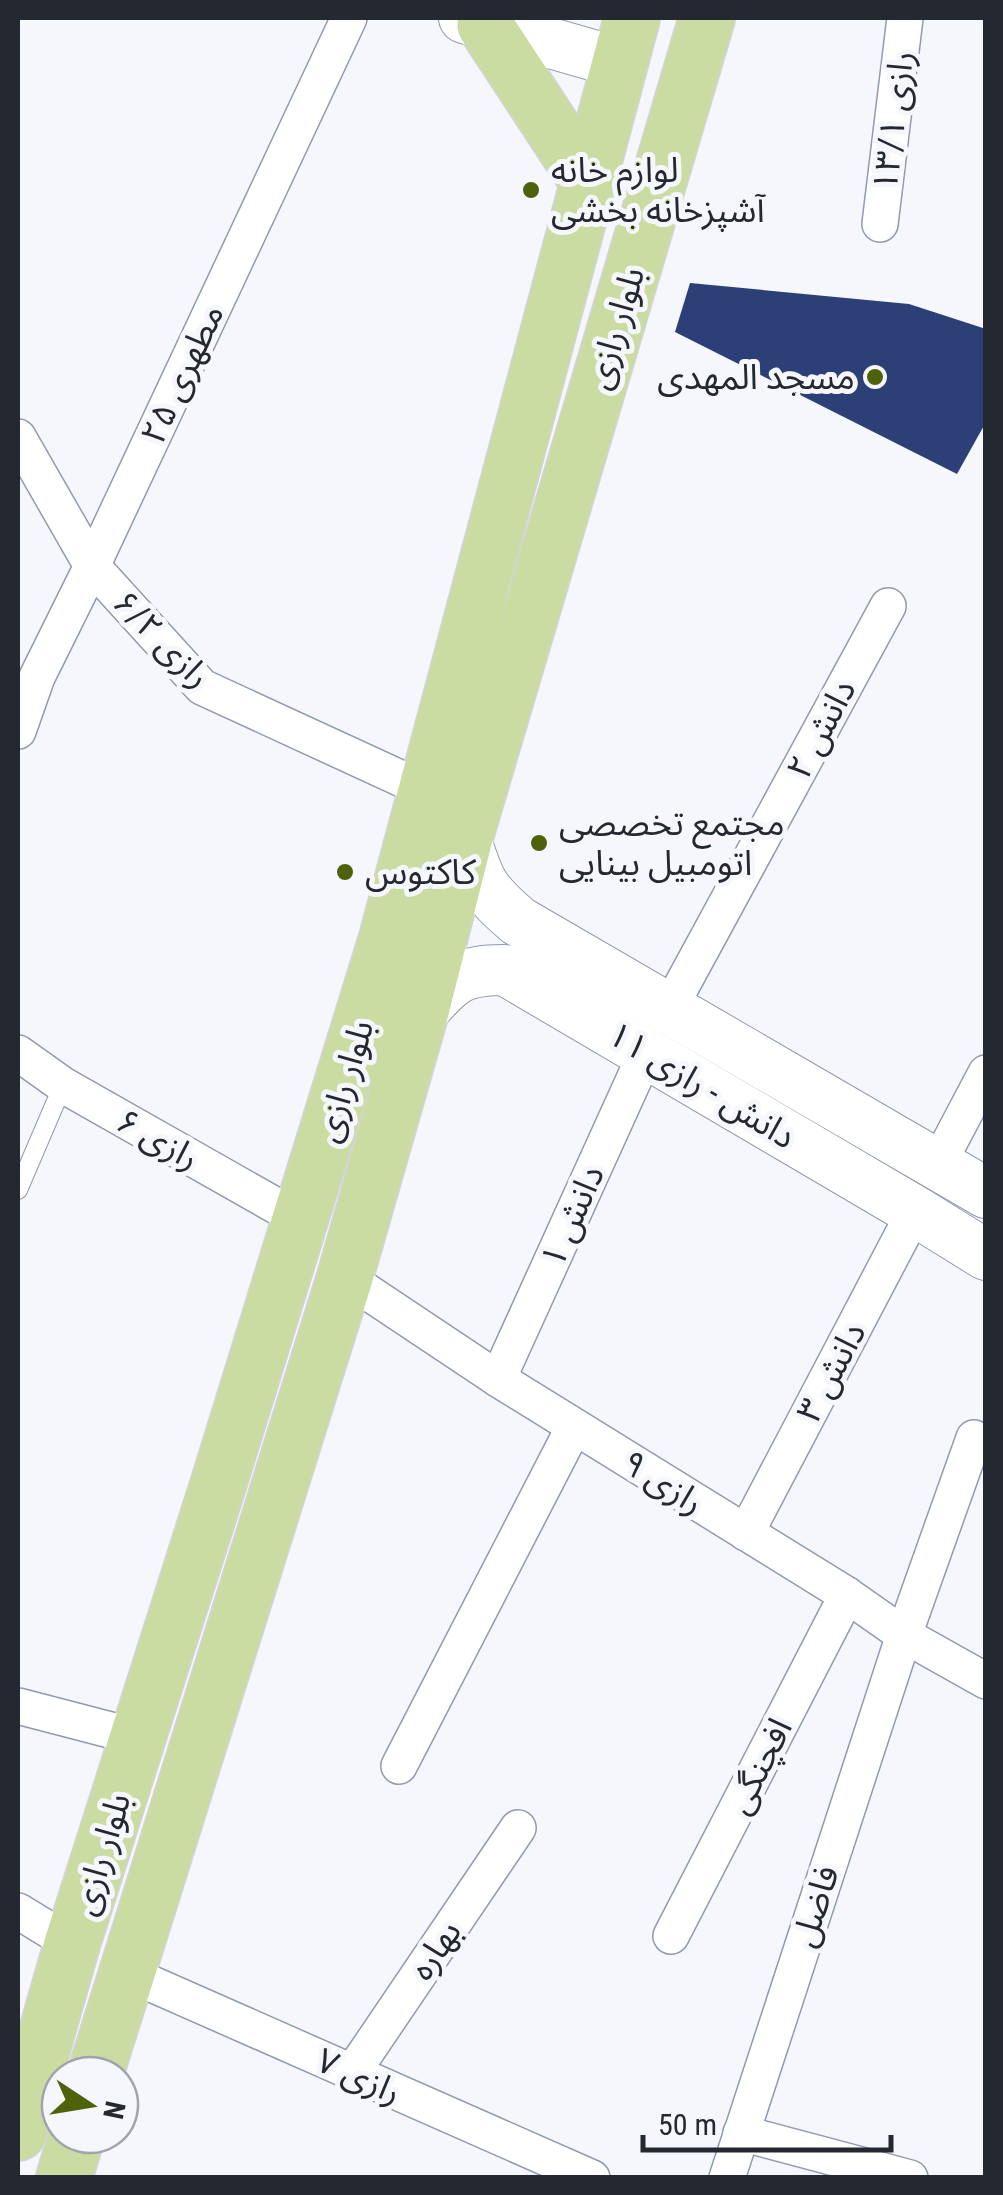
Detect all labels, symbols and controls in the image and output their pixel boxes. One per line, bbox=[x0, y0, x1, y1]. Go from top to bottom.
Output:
street label: رازی ۱۳/۱ bbox=[865, 49, 922, 193]
place label: لوازم خانه آشپزخانه بخشی bbox=[551, 150, 766, 232]
marker: لوازم خانه آشپزخانه بخشی bbox=[520, 179, 542, 201]
street label: بلوار رازی bbox=[578, 262, 653, 394]
street label: مطهری ۲۵ bbox=[132, 298, 233, 451]
place label: مسجد المهدی bbox=[657, 357, 855, 398]
marker: مسجد المهدی bbox=[864, 366, 886, 388]
street label: رازی ۶/۲ bbox=[104, 582, 219, 697]
street label: دانش ۲ bbox=[778, 672, 865, 786]
place label: مجتمع تخصصی اتومبیل بینایی bbox=[559, 803, 785, 884]
marker: مجتمع تخصصی اتومبیل بینایی bbox=[528, 832, 550, 854]
place label: کاکتوس bbox=[365, 852, 476, 893]
marker: کاکتوس bbox=[334, 861, 356, 883]
street label: دانش - رازی ۱۱ bbox=[601, 1013, 803, 1157]
street label: بلوار رازی bbox=[307, 1015, 382, 1147]
street label: رازی ۶ bbox=[109, 1100, 206, 1179]
street label: دانش ۱ bbox=[532, 1159, 613, 1273]
street label: دانش ۳ bbox=[788, 1315, 875, 1429]
street label: رازی ۹ bbox=[615, 1442, 711, 1523]
street label: افچنگی bbox=[718, 1712, 802, 1821]
street label: بلوار رازی bbox=[64, 1788, 139, 1920]
street label: فاضل bbox=[783, 1860, 848, 1952]
street label: بهاره bbox=[401, 1913, 470, 1988]
street label: رازی ۷ bbox=[310, 2040, 407, 2113]
north arrow bbox=[40, 2055, 140, 2155]
scale bar bbox=[643, 2090, 890, 2152]
text: N bbox=[96, 2098, 132, 2122]
text: 50 m bbox=[658, 2107, 717, 2142]

